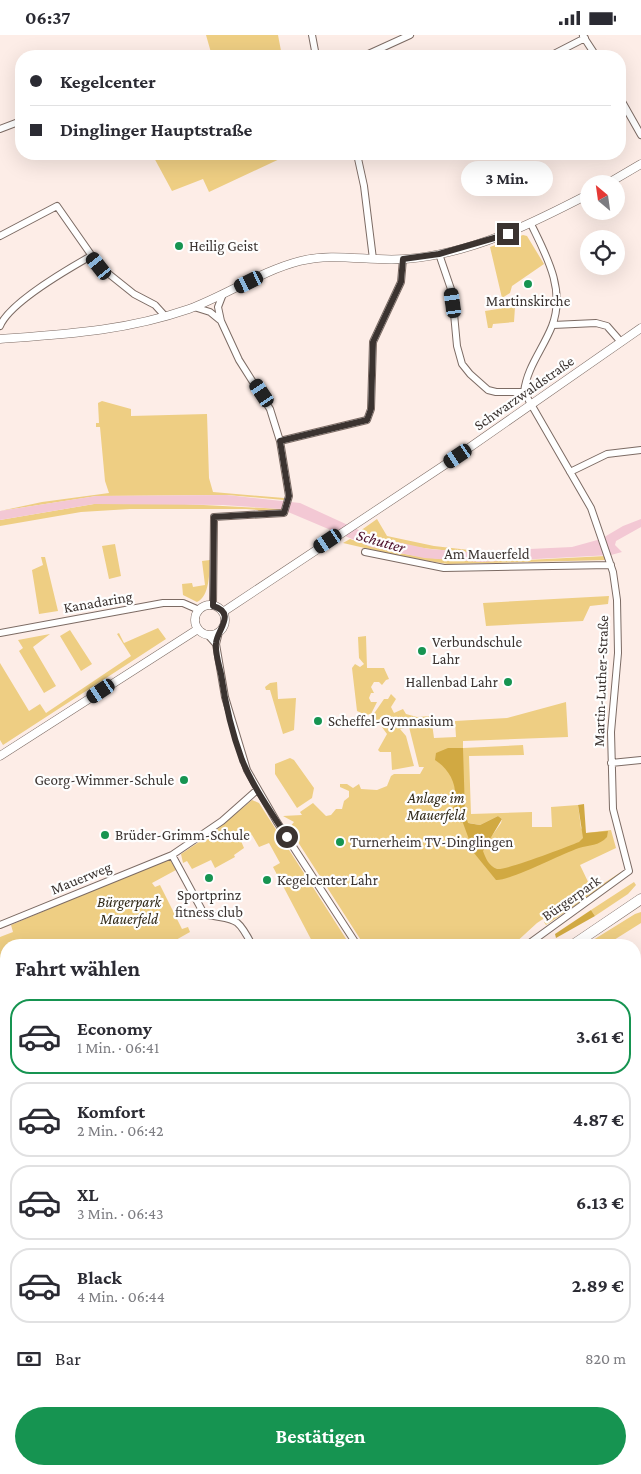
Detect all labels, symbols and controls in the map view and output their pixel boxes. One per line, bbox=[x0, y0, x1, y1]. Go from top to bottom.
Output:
text: 06:37 bbox=[25, 7, 70, 28]
text: Kegelcenter bbox=[60, 71, 156, 92]
text: Dinglinger Hauptstraße bbox=[60, 119, 252, 140]
callout: 3 Min. bbox=[462, 161, 554, 197]
text: 3 Min. bbox=[485, 170, 529, 187]
north arrow bbox=[580, 175, 625, 220]
map controls bbox=[580, 175, 625, 275]
route end bbox=[497, 223, 519, 245]
button: locate bbox=[580, 230, 625, 275]
place label: Heilig Geist bbox=[189, 238, 259, 255]
marker: Heilig Geist bbox=[173, 240, 185, 252]
car bbox=[83, 250, 114, 282]
car bbox=[232, 269, 265, 295]
marker: Martinskirche bbox=[522, 278, 534, 290]
car bbox=[443, 287, 462, 319]
place label: Martinskirche bbox=[486, 293, 571, 309]
street label: Schwarzwaldstraße bbox=[471, 352, 577, 433]
car bbox=[247, 376, 276, 410]
car bbox=[441, 441, 474, 471]
car bbox=[311, 526, 344, 556]
water label: Schutter bbox=[355, 526, 408, 556]
street label: Am Mauerfeld bbox=[444, 546, 530, 562]
street label: Kanadaring bbox=[62, 588, 134, 617]
street label: Martin-Luther-Straße bbox=[591, 614, 611, 747]
place label: Verbundschule Lahr bbox=[432, 634, 522, 667]
marker: Verbundschule Lahr bbox=[416, 645, 428, 657]
place label: Hallenbad Lahr bbox=[406, 674, 499, 690]
car bbox=[84, 676, 117, 706]
marker: Hallenbad Lahr bbox=[502, 676, 514, 688]
place label: Scheffel-Gymnasium bbox=[328, 713, 454, 730]
marker: Scheffel-Gymnasium bbox=[312, 715, 324, 727]
place label: Georg-Wimmer-Schule bbox=[34, 772, 174, 789]
marker: Georg-Wimmer-Schule bbox=[178, 774, 190, 786]
park label: Anlage im Mauerfeld bbox=[406, 790, 466, 824]
route start bbox=[276, 826, 298, 848]
place label: Brüder-Grimm-Schule bbox=[115, 827, 250, 843]
marker: Brüder-Grimm-Schule bbox=[99, 829, 111, 841]
place label: Turnerheim TV-Dinglingen bbox=[350, 834, 513, 851]
marker: Turnerheim TV-Dinglingen bbox=[334, 836, 346, 848]
street label: Mauerweg bbox=[48, 859, 114, 898]
marker: Sportprinz fitness club bbox=[203, 872, 215, 884]
place label: Kegelcenter Lahr bbox=[277, 872, 379, 889]
street label: Bürgerpark bbox=[539, 872, 605, 925]
marker: Kegelcenter Lahr bbox=[261, 874, 273, 886]
place label: Sportprinz fitness club bbox=[175, 887, 243, 920]
park label: Bürgerpark Mauerfeld bbox=[97, 894, 163, 928]
text: Fahrt wählen bbox=[15, 956, 140, 981]
icon: car bbox=[17, 1014, 62, 1059]
text: Economy bbox=[77, 1018, 152, 1039]
text: 3.61 € bbox=[576, 1026, 624, 1047]
text: 1 Min. · 06:41 bbox=[77, 1039, 159, 1056]
icon: car bbox=[17, 1097, 62, 1142]
text: Komfort bbox=[77, 1101, 145, 1122]
text: 4.87 € bbox=[573, 1109, 624, 1130]
text: 2 Min. · 06:42 bbox=[77, 1122, 164, 1139]
icon: car bbox=[17, 1180, 62, 1225]
text: XL bbox=[77, 1184, 99, 1205]
text: 6.13 € bbox=[576, 1192, 624, 1213]
text: 3 Min. · 06:43 bbox=[77, 1205, 164, 1222]
icon: car bbox=[17, 1263, 62, 1308]
text: Black bbox=[77, 1267, 122, 1288]
text: 2.89 € bbox=[572, 1275, 624, 1296]
text: 4 Min. · 06:44 bbox=[77, 1288, 165, 1305]
icon: cash bbox=[15, 1345, 43, 1373]
text: Bar bbox=[55, 1348, 81, 1369]
text: 820 m bbox=[585, 1350, 626, 1367]
button: Bestätigen bbox=[15, 1407, 626, 1465]

